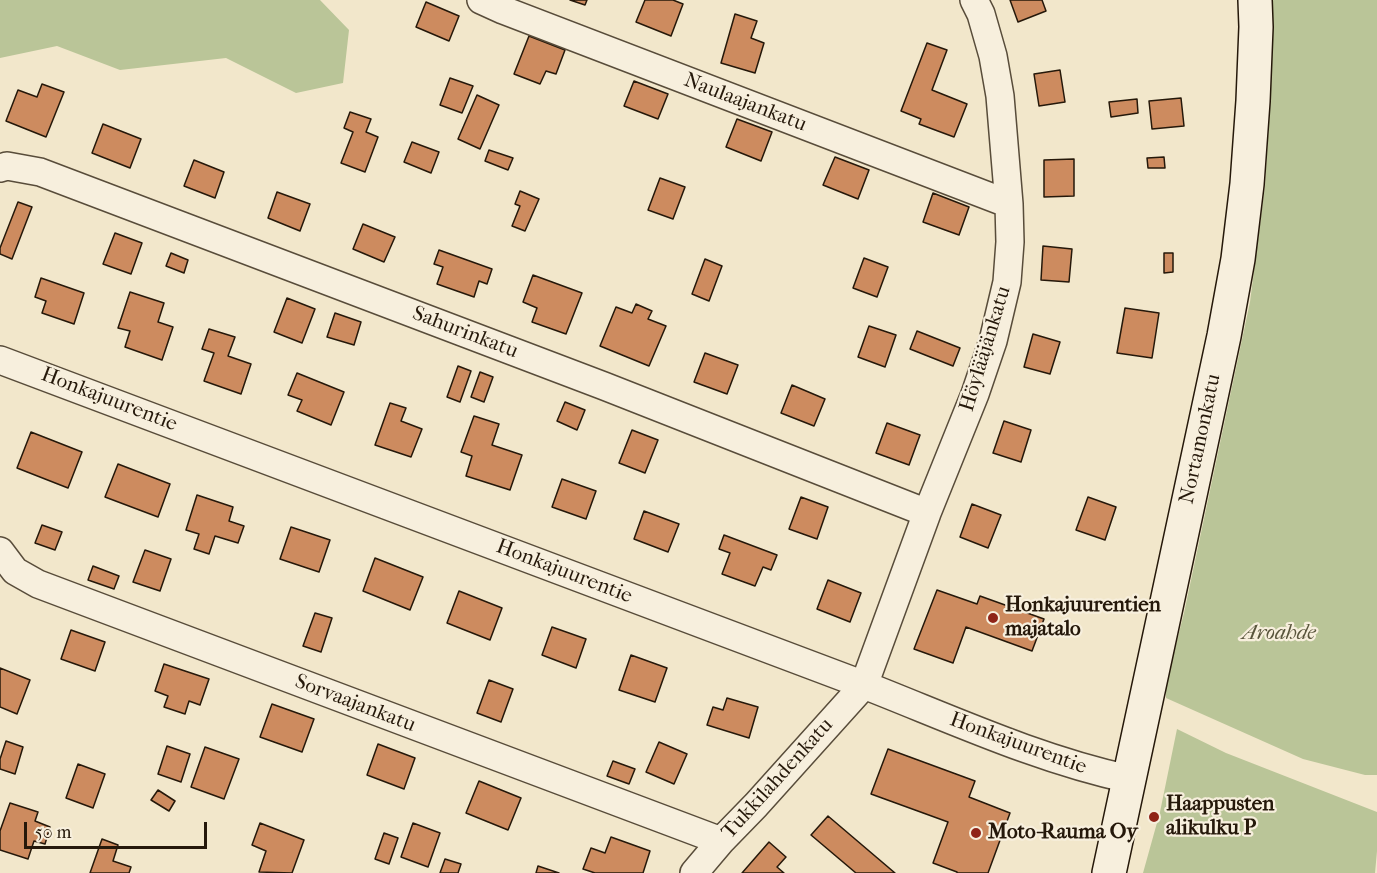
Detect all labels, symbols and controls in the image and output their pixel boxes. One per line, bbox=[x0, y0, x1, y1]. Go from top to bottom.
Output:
street label: Naulaajankatu bbox=[680, 68, 810, 138]
street label: Höylääjänkatu bbox=[955, 283, 1017, 415]
street label: Sahurinkatu bbox=[409, 301, 521, 365]
street label: Honkajuurentie bbox=[37, 362, 181, 438]
street label: Nortamonkatu bbox=[1175, 372, 1227, 506]
street label: Honkajuurentie bbox=[492, 534, 636, 610]
place label: Honkajuurentien majatalo bbox=[1005, 593, 1161, 643]
marker: Honkajuurentien majatalo bbox=[986, 611, 1000, 625]
park label: Aroahde bbox=[1242, 621, 1316, 647]
street label: Sorvaajankatu bbox=[291, 669, 419, 739]
street label: Honkajuurentie bbox=[946, 708, 1090, 780]
street label: Tukkilahdenkatu bbox=[717, 713, 839, 845]
place label: Haappusten alikulku P bbox=[1166, 792, 1274, 842]
scale bar bbox=[27, 810, 210, 848]
marker: Haappusten alikulku P bbox=[1147, 810, 1161, 824]
place label: Moto-Rauma Oy bbox=[988, 820, 1138, 846]
text: 50 m bbox=[35, 822, 71, 843]
marker: Moto-Rauma Oy bbox=[969, 826, 983, 840]

